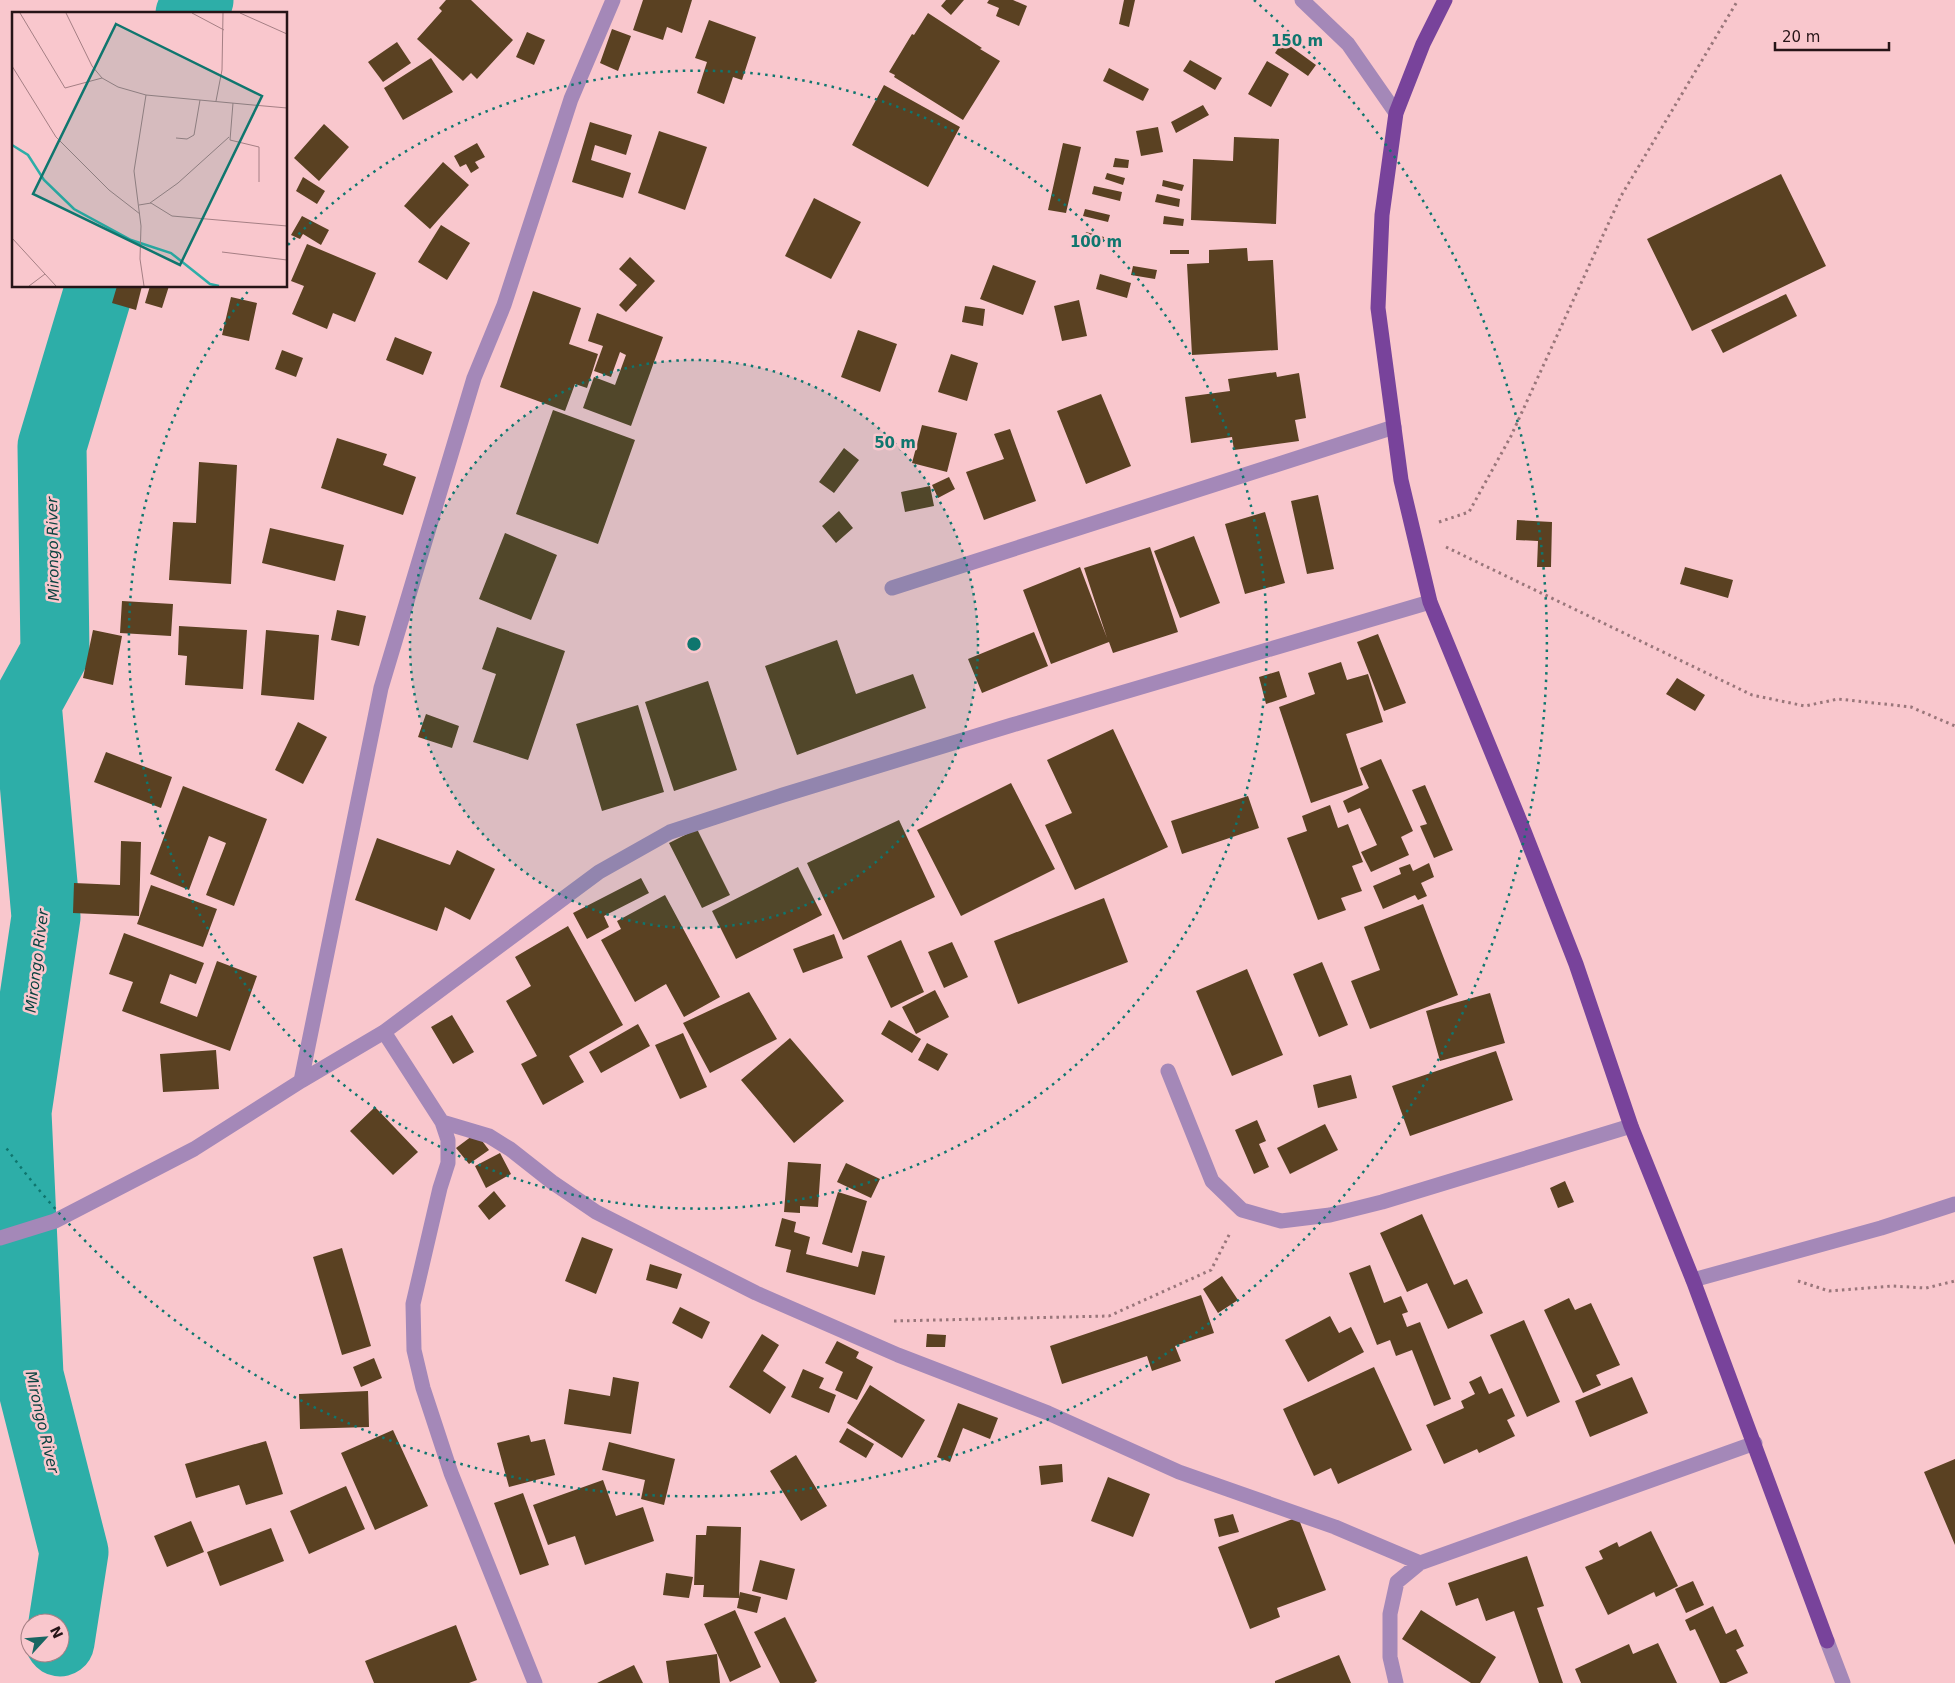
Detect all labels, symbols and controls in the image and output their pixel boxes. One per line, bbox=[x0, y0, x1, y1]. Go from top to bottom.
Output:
inset map bbox=[12, 12, 288, 288]
scale bar bbox=[1775, 20, 1889, 52]
text: 20 m bbox=[1782, 28, 1820, 46]
text: 150 m bbox=[1271, 32, 1323, 50]
text: 100 m bbox=[1070, 233, 1122, 251]
text: 50 m bbox=[874, 434, 916, 452]
water label: Mirongo River bbox=[43, 496, 63, 601]
centre of rings bbox=[685, 635, 703, 653]
water label: Mirongo River bbox=[22, 907, 52, 1014]
water label: Mirongo River bbox=[21, 1369, 63, 1476]
north arrow bbox=[20, 1613, 70, 1663]
text: N bbox=[47, 1624, 66, 1641]

